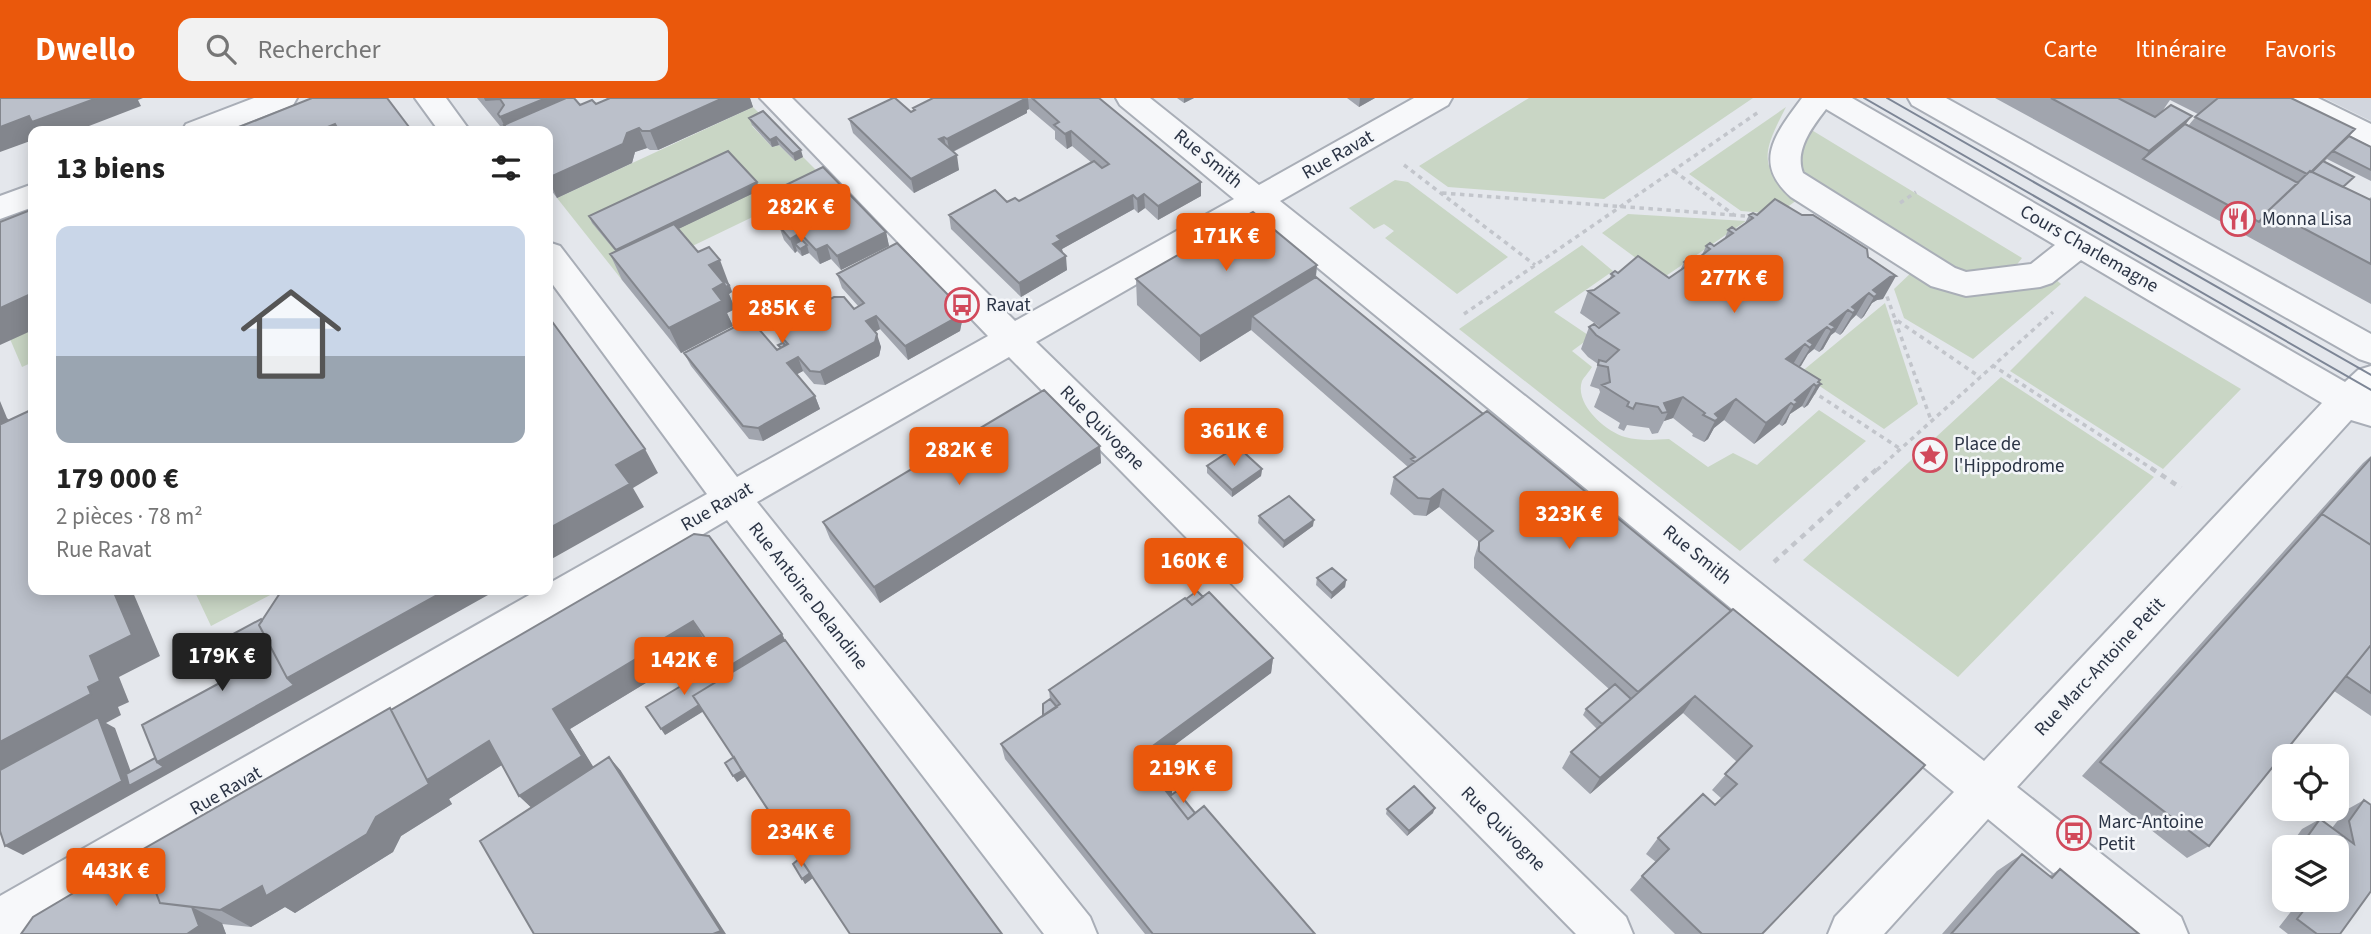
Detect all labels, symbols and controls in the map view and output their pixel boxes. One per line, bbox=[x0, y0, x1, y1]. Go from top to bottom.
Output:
search box bbox=[178, 18, 668, 81]
text: Dwello bbox=[35, 26, 136, 73]
icon: search bbox=[202, 30, 240, 68]
text: Rechercher bbox=[258, 31, 381, 68]
text: Carte bbox=[2043, 32, 2097, 67]
text: Itinéraire bbox=[2135, 32, 2226, 67]
text: Favoris bbox=[2264, 32, 2336, 67]
street label: Rue Smith bbox=[1168, 123, 1248, 195]
street label: Rue Ravat bbox=[1297, 123, 1379, 186]
text: 13 biens bbox=[56, 147, 165, 190]
icon: filters bbox=[487, 149, 525, 187]
pin: 282K € bbox=[744, 184, 858, 244]
text: 282K € bbox=[767, 190, 835, 223]
street label: Cours Charlemagne bbox=[2015, 198, 2163, 300]
restaurant icon: Monna Lisa bbox=[2219, 200, 2257, 238]
place label: Monna Lisa bbox=[2262, 206, 2352, 233]
pin: 171K € bbox=[1169, 214, 1283, 273]
text: 171K € bbox=[1192, 219, 1260, 252]
pin: 277K € bbox=[1677, 256, 1791, 315]
text: 277K € bbox=[1700, 261, 1768, 294]
icon: home bbox=[228, 271, 354, 397]
pin: 285K € bbox=[725, 286, 839, 345]
bus stop icon: Ravat bbox=[943, 286, 981, 324]
text: 285K € bbox=[748, 291, 816, 324]
place label: Ravat bbox=[986, 292, 1031, 319]
street label: Rue Quivogne bbox=[1053, 379, 1151, 477]
pin: 361K € bbox=[1177, 408, 1291, 468]
text: 361K € bbox=[1200, 414, 1268, 447]
pin: 282K € bbox=[902, 428, 1016, 487]
place label: Place de l'Hippodrome bbox=[1954, 431, 2064, 480]
text: 282K € bbox=[925, 433, 993, 466]
place icon: Place de l'Hippodrome bbox=[1911, 436, 1949, 474]
text: 179 000 € bbox=[56, 457, 179, 500]
street label: Rue Ravat bbox=[676, 475, 758, 538]
pin: 323K € bbox=[1512, 491, 1626, 551]
text: 323K € bbox=[1535, 497, 1603, 530]
text: 2 pièces · 78 m² bbox=[56, 500, 203, 533]
street label: Rue Antoine Delandine bbox=[742, 516, 874, 676]
street label: Rue Smith bbox=[1657, 519, 1737, 591]
text: Rue Ravat bbox=[56, 533, 152, 566]
pin: 160K € bbox=[1137, 538, 1251, 598]
text: 160K € bbox=[1160, 544, 1228, 577]
street label: Rue Marc-Antoine Petit bbox=[2028, 591, 2172, 742]
pin: 179K € bbox=[165, 634, 279, 693]
pin: 142K € bbox=[627, 638, 741, 697]
text: 179K € bbox=[188, 639, 256, 672]
text: 142K € bbox=[650, 643, 718, 676]
map controls bbox=[2272, 744, 2349, 912]
button: locate bbox=[2272, 744, 2349, 821]
pin: 219K € bbox=[1126, 746, 1240, 805]
text: 219K € bbox=[1149, 751, 1217, 784]
street label: Rue Ravat bbox=[185, 759, 267, 822]
street label: Rue Quivogne bbox=[1454, 780, 1552, 878]
place label: Marc-Antoine Petit bbox=[2098, 809, 2204, 858]
pin: 234K € bbox=[744, 810, 858, 869]
bus stop icon: Marc-Antoine Petit bbox=[2055, 814, 2093, 852]
text: 234K € bbox=[767, 815, 835, 848]
button: layers bbox=[2272, 835, 2349, 912]
pin: 443K € bbox=[59, 848, 173, 908]
text: 443K € bbox=[82, 854, 150, 887]

